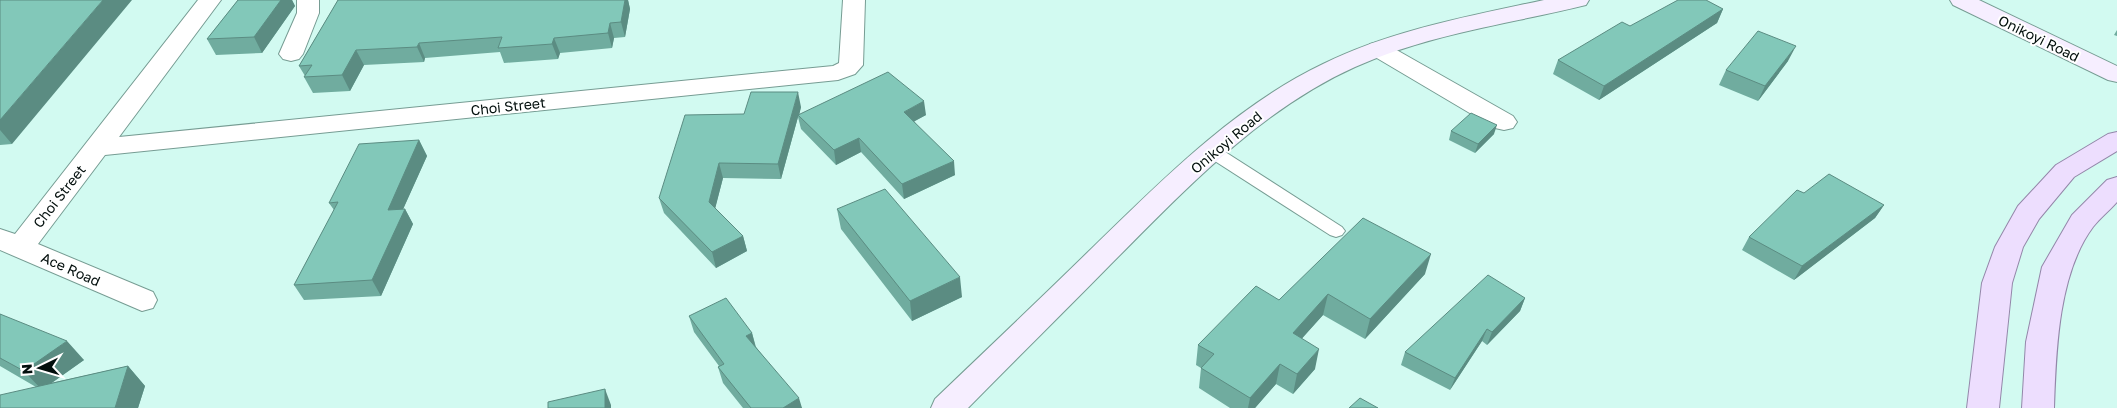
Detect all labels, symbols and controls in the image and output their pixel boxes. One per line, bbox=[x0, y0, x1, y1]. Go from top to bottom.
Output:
street label: Onikoyi Road bbox=[1996, 11, 2082, 65]
street label: Choi Street bbox=[470, 94, 546, 118]
street label: Onikoyi Road bbox=[1187, 107, 1265, 177]
street label: Choi Street bbox=[29, 161, 89, 231]
street label: Ace Road bbox=[39, 248, 103, 290]
north arrow bbox=[15, 343, 65, 393]
text: N bbox=[18, 363, 35, 375]

